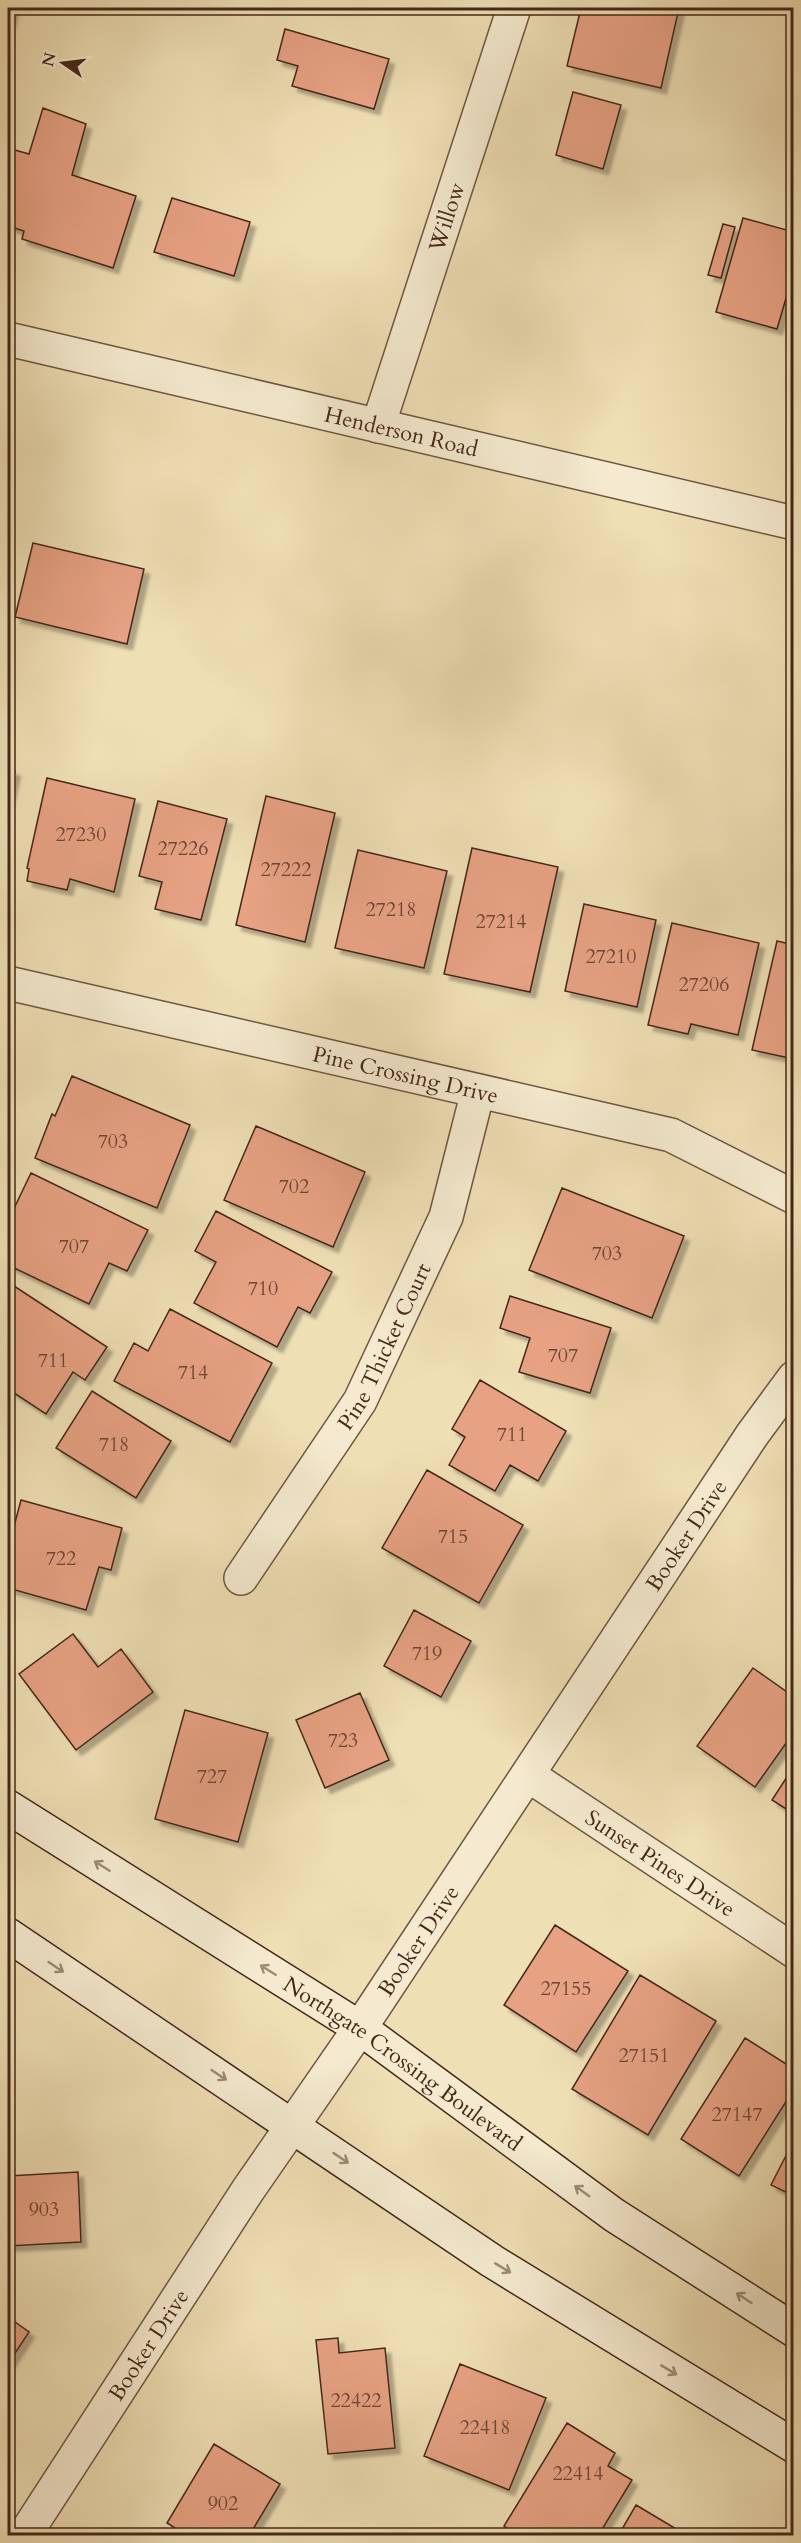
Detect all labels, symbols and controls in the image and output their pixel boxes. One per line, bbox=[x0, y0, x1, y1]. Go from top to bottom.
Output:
north arrow bbox=[33, 33, 93, 93]
text: N bbox=[37, 50, 62, 69]
street label: Willow bbox=[421, 178, 472, 257]
street label: Henderson Road bbox=[321, 400, 481, 465]
house number: 27230 bbox=[55, 821, 107, 848]
house number: 27226 bbox=[157, 835, 209, 862]
house number: 27222 bbox=[260, 856, 312, 883]
house number: 27218 bbox=[365, 896, 417, 923]
house number: 27214 bbox=[475, 908, 527, 935]
house number: 27210 bbox=[585, 943, 637, 970]
house number: 27206 bbox=[678, 971, 730, 998]
street label: Pine Crossing Drive bbox=[310, 1039, 501, 1111]
house number: 703 bbox=[98, 1128, 128, 1155]
house number: 702 bbox=[279, 1173, 309, 1200]
house number: 707 bbox=[59, 1233, 89, 1260]
house number: 703 bbox=[592, 1240, 622, 1267]
street label: Pine Thicket Court bbox=[331, 1258, 438, 1436]
house number: 710 bbox=[248, 1275, 278, 1302]
house number: 707 bbox=[548, 1342, 578, 1369]
house number: 711 bbox=[38, 1347, 68, 1374]
house number: 714 bbox=[178, 1359, 208, 1386]
house number: 711 bbox=[497, 1421, 527, 1448]
house number: 718 bbox=[99, 1431, 129, 1458]
street label: Booker Drive bbox=[639, 1474, 734, 1597]
house number: 715 bbox=[438, 1523, 468, 1550]
house number: 722 bbox=[46, 1545, 76, 1572]
house number: 719 bbox=[412, 1640, 442, 1667]
house number: 723 bbox=[328, 1727, 358, 1754]
house number: 727 bbox=[197, 1763, 227, 1790]
street label: Sunset Pines Drive bbox=[579, 1803, 741, 1924]
one-way arrow bbox=[94, 1860, 111, 1873]
street label: Booker Drive bbox=[371, 1879, 466, 2003]
one-way arrow bbox=[47, 1962, 64, 1974]
one-way arrow bbox=[260, 1963, 277, 1975]
street label: Northgate Crossing Boulevard bbox=[277, 1970, 528, 2159]
house number: 27155 bbox=[540, 1975, 592, 2002]
house number: 27151 bbox=[618, 2042, 670, 2069]
one-way arrow bbox=[210, 2069, 227, 2082]
house number: 27147 bbox=[711, 2101, 763, 2128]
one-way arrow bbox=[333, 2152, 349, 2164]
one-way arrow bbox=[574, 2184, 590, 2197]
house number: 903 bbox=[29, 2196, 59, 2223]
one-way arrow bbox=[494, 2262, 511, 2274]
street label: Booker Drive bbox=[101, 2283, 196, 2407]
one-way arrow bbox=[736, 2292, 753, 2304]
one-way arrow bbox=[660, 2364, 677, 2376]
house number: 22422 bbox=[330, 2387, 382, 2414]
house number: 22418 bbox=[459, 2414, 511, 2441]
house number: 22414 bbox=[552, 2460, 604, 2487]
house number: 902 bbox=[208, 2490, 238, 2517]

